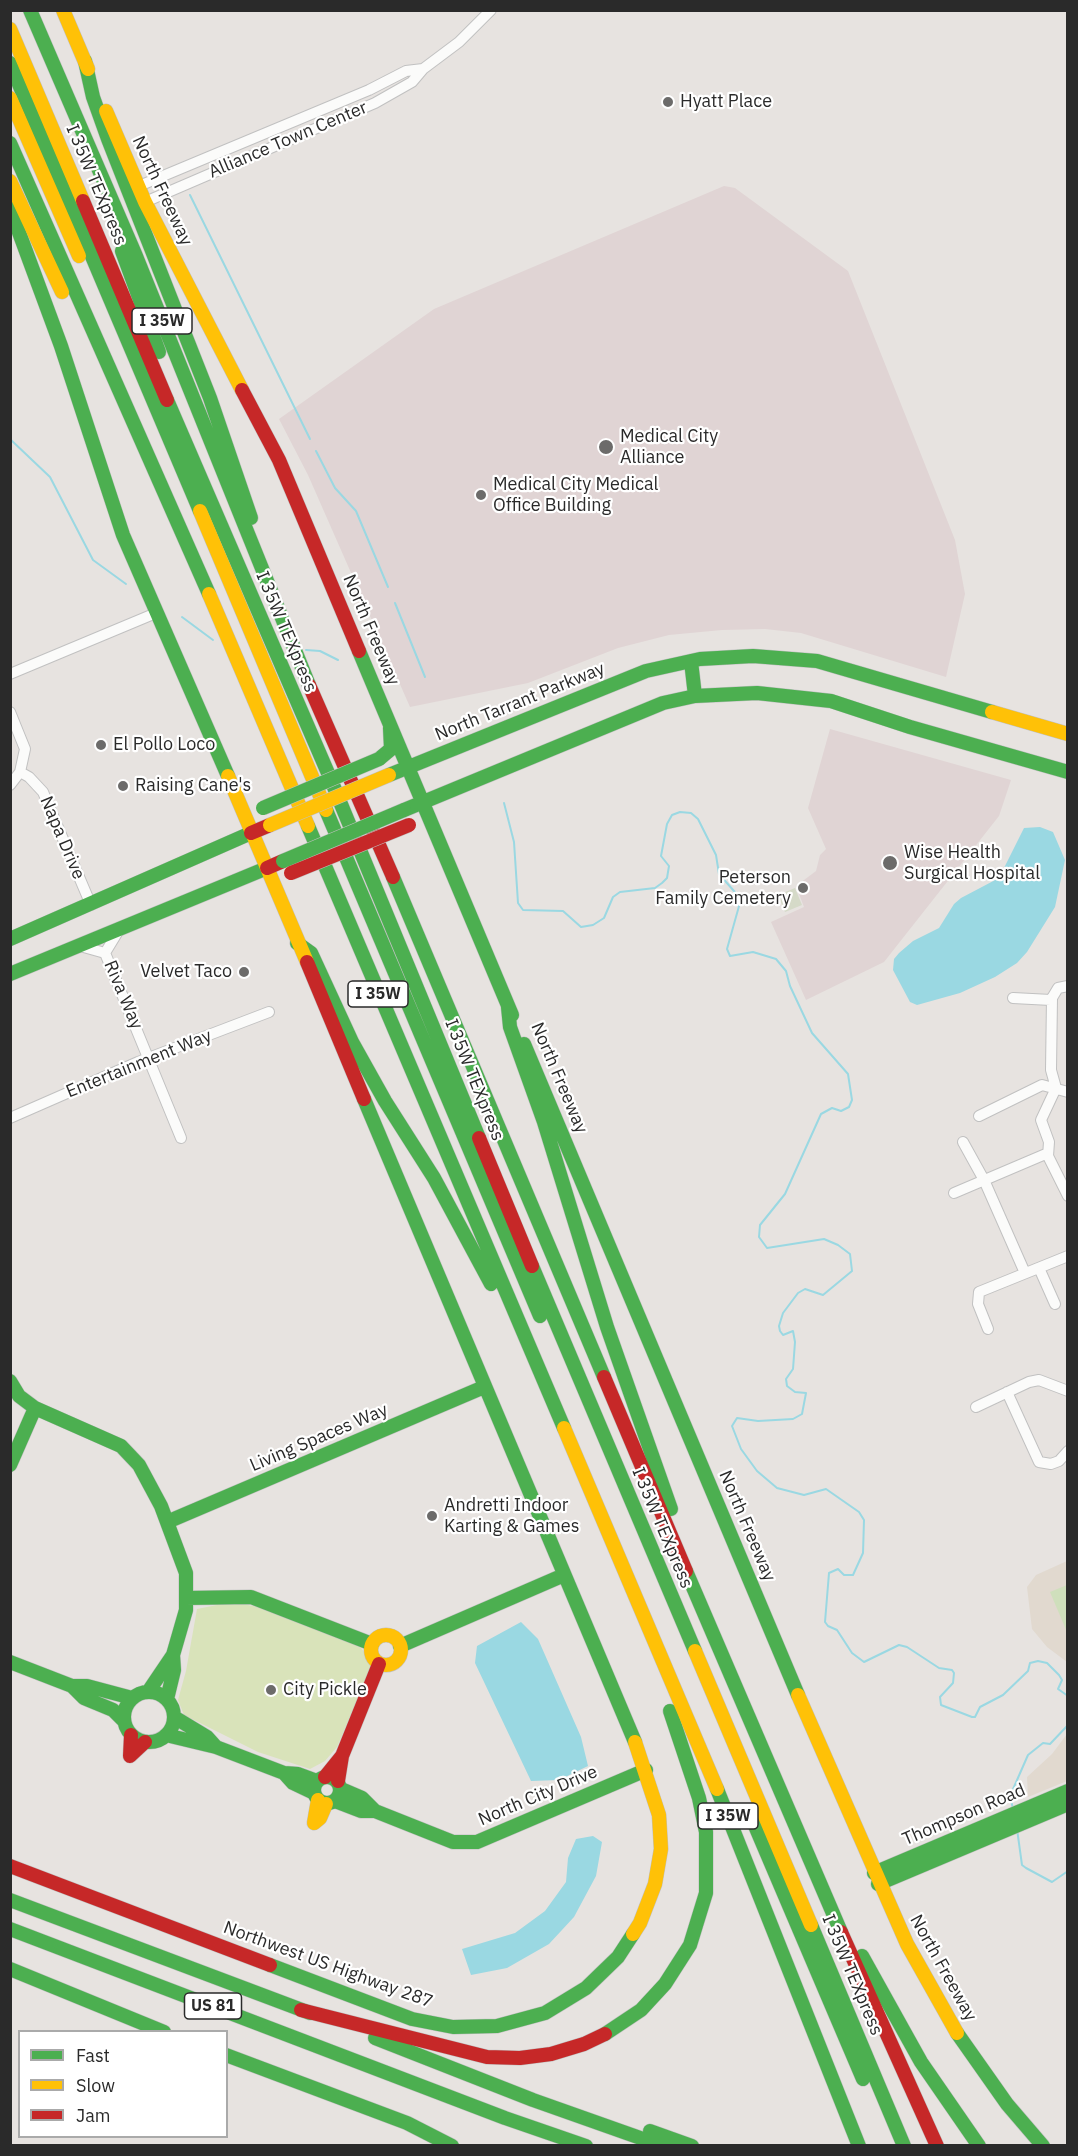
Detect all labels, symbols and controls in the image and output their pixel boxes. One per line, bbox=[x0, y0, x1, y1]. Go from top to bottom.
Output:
place label: Hyatt Place bbox=[680, 91, 772, 113]
marker: Hyatt Place bbox=[661, 95, 675, 109]
street label: Alliance Town Center bbox=[205, 97, 371, 183]
street label: I 35W TEXpress bbox=[61, 121, 131, 249]
street label: North Freeway bbox=[127, 133, 197, 249]
road number: I 35W bbox=[132, 308, 192, 334]
place label: Medical City Alliance bbox=[620, 426, 718, 468]
marker: Medical City Alliance bbox=[597, 438, 615, 456]
place label: Medical City Medical Office Building bbox=[493, 474, 658, 516]
marker: Medical City Medical Office Building bbox=[474, 488, 488, 502]
street label: I 35W TEXpress bbox=[251, 568, 321, 696]
street label: North Freeway bbox=[338, 571, 404, 689]
street label: North Tarrant Parkway bbox=[432, 658, 608, 746]
place label: El Pollo Loco bbox=[113, 734, 215, 756]
marker: El Pollo Loco bbox=[94, 738, 108, 752]
place label: Raising Cane's bbox=[135, 775, 251, 797]
marker: Raising Cane's bbox=[116, 779, 130, 793]
street label: Napa Drive bbox=[35, 793, 89, 883]
place label: Wise Health Surgical Hospital bbox=[904, 842, 1040, 884]
marker: Wise Health Surgical Hospital bbox=[881, 854, 899, 872]
place label: Peterson Family Cemetery bbox=[655, 867, 791, 910]
marker: Peterson Family Cemetery bbox=[796, 881, 810, 895]
street label: Riva Way bbox=[99, 957, 147, 1033]
place label: Velvet Taco bbox=[140, 961, 232, 983]
marker: Velvet Taco bbox=[237, 965, 251, 979]
road number: I 35W bbox=[348, 981, 408, 1007]
street label: I 35W TEXpress bbox=[440, 1016, 508, 1144]
street label: North Freeway bbox=[526, 1019, 592, 1137]
street label: Entertainment Way bbox=[63, 1025, 215, 1103]
street label: Living Spaces Way bbox=[247, 1399, 391, 1477]
street label: I 35W TEXpress bbox=[627, 1464, 697, 1592]
street label: North Freeway bbox=[714, 1467, 780, 1585]
place label: Andretti Indoor Karting & Games bbox=[444, 1495, 579, 1538]
marker: Andretti Indoor Karting & Games bbox=[425, 1509, 439, 1523]
place label: City Pickle bbox=[283, 1679, 367, 1701]
marker: City Pickle bbox=[264, 1683, 278, 1697]
street label: North City Drive bbox=[475, 1761, 601, 1831]
street label: Thompson Road bbox=[899, 1779, 1029, 1851]
road number: I 35W bbox=[698, 1803, 758, 1829]
street label: I 35W TEXpress bbox=[817, 1911, 887, 2039]
street label: North Freeway bbox=[905, 1911, 981, 2025]
street label: Northwest US Highway 287 bbox=[220, 1917, 436, 2013]
road number: US 81 bbox=[184, 1993, 242, 2019]
legend bbox=[18, 2030, 228, 2138]
text: Fast bbox=[76, 2044, 110, 2067]
text: Slow bbox=[76, 2074, 115, 2097]
text: Jam bbox=[76, 2104, 111, 2127]

